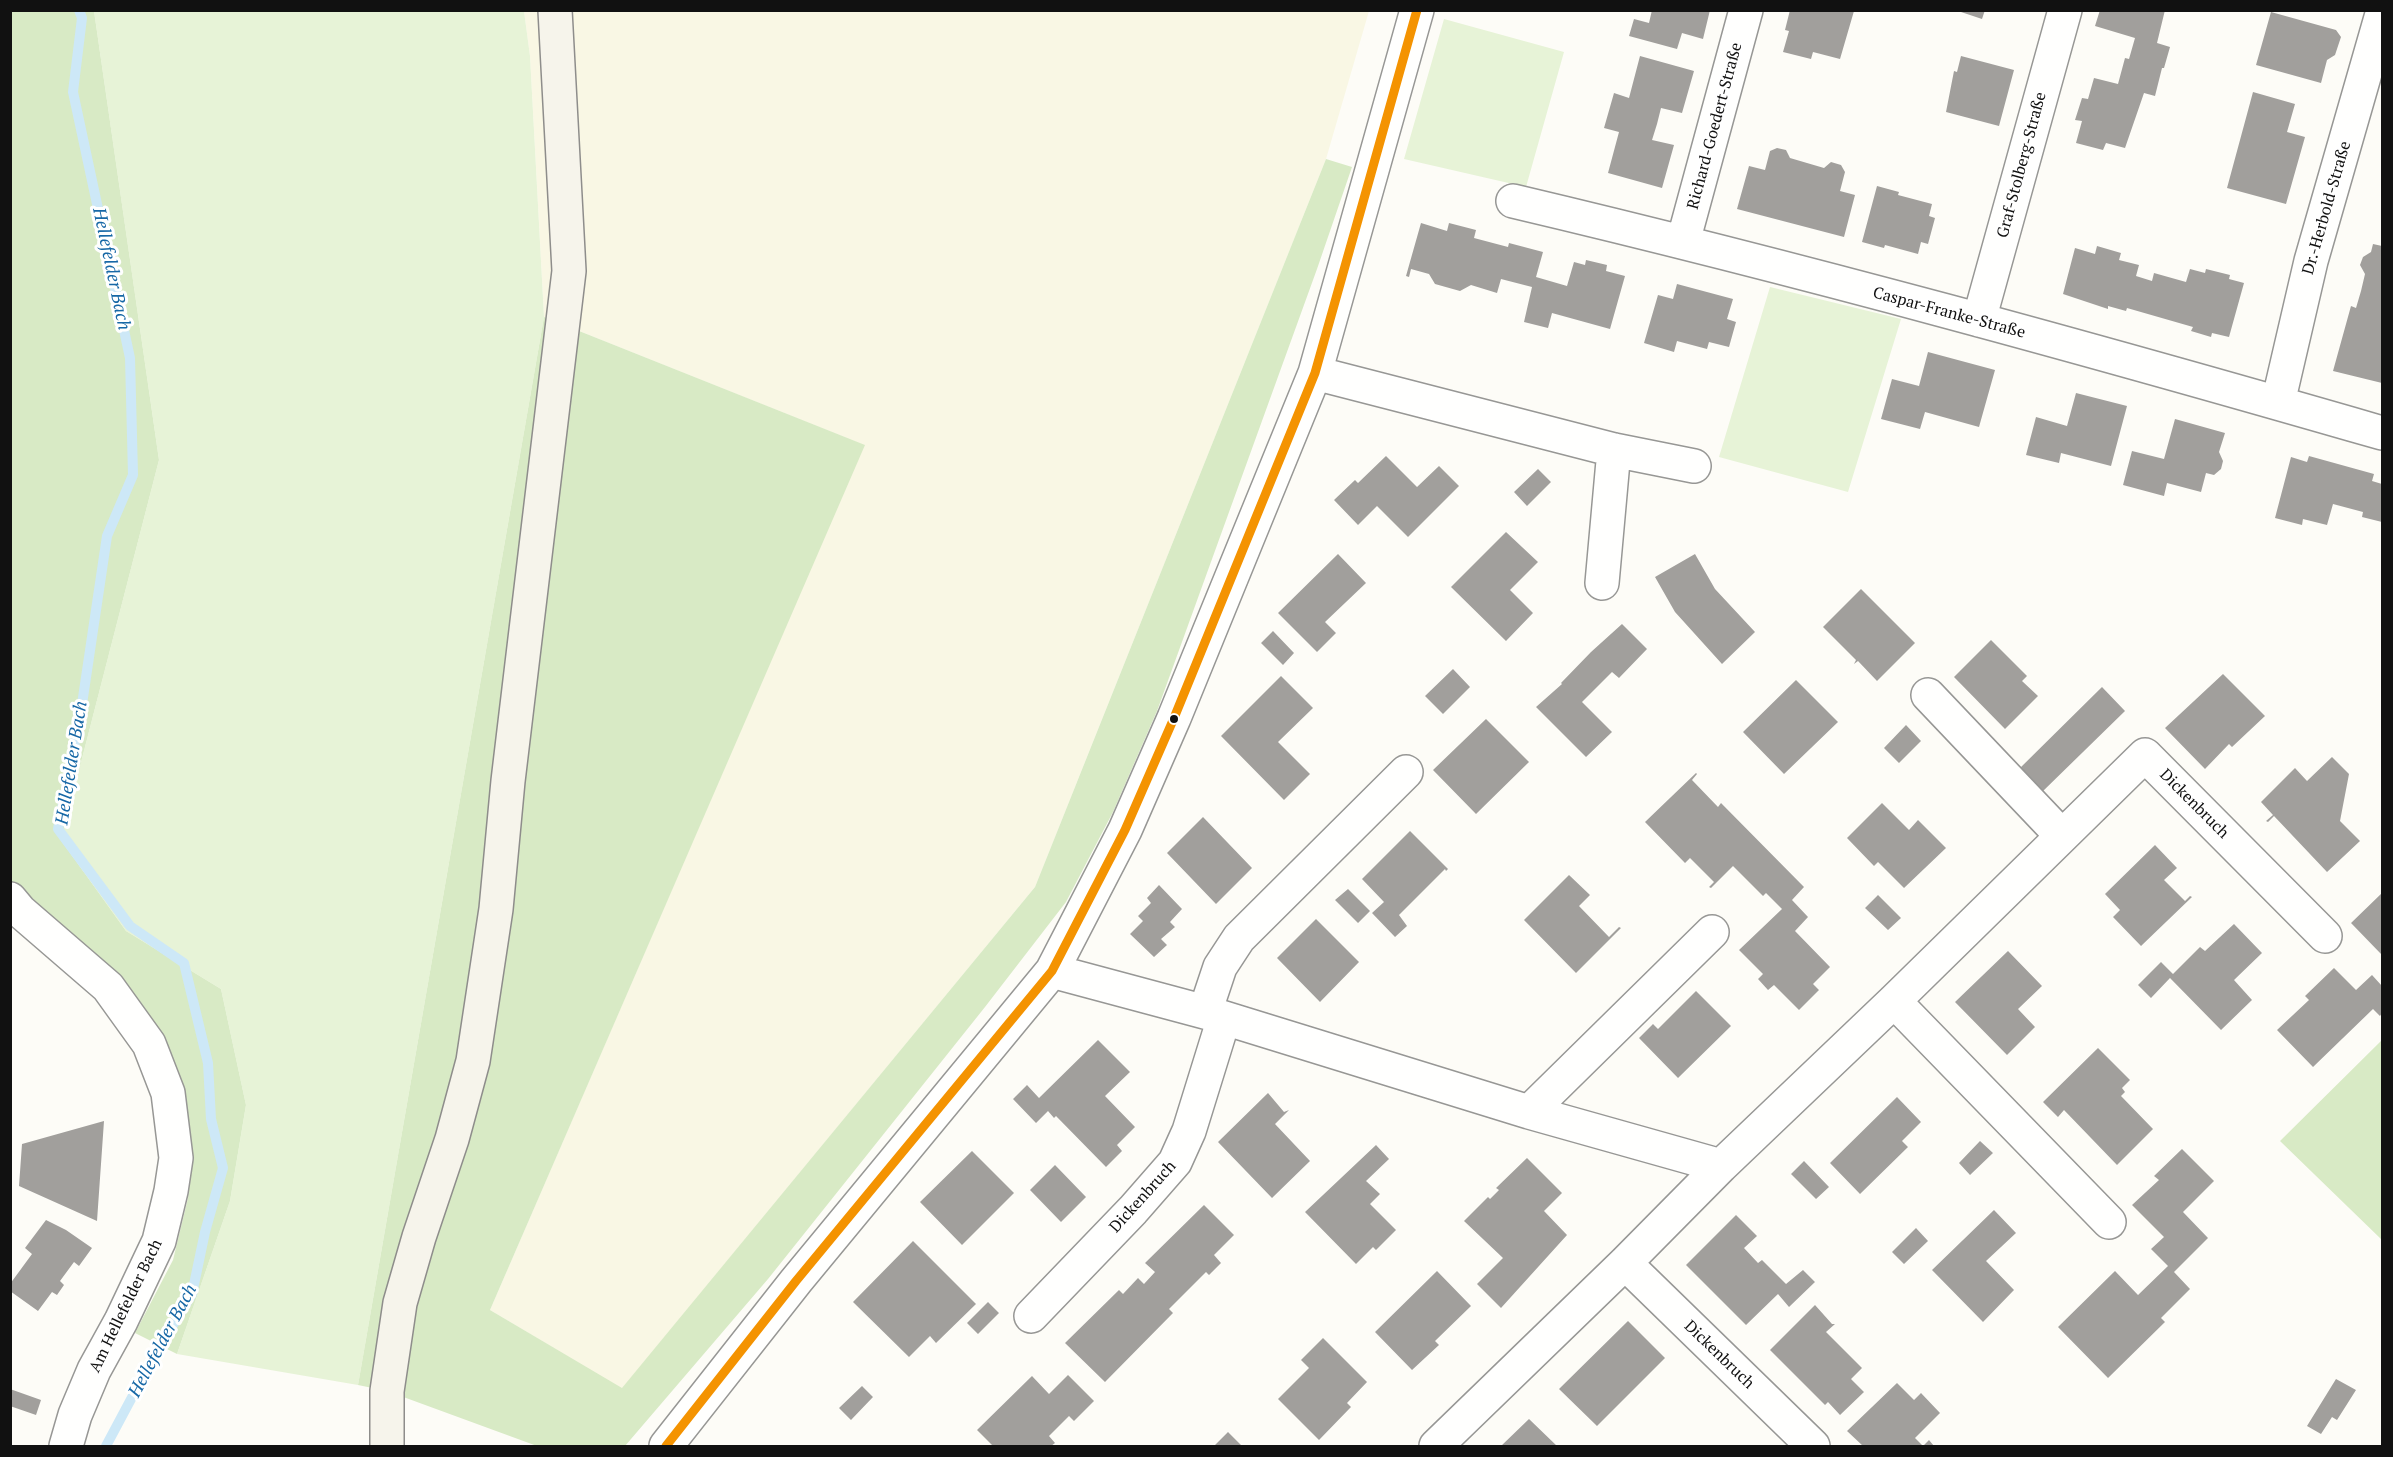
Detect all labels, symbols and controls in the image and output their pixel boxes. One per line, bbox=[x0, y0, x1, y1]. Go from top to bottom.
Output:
street label: Richard-Goedert-Straße bbox=[1683, 41, 1747, 211]
street label: Graf-Stolberg-Straße bbox=[1993, 90, 2051, 240]
street label: Dr.-Herbold-Straße bbox=[2299, 139, 2355, 277]
water label: Hellefelder Bach bbox=[87, 206, 135, 332]
street label: Caspar-Franke-Straße bbox=[1871, 283, 2027, 343]
water label: Hellefelder Bach bbox=[52, 700, 92, 826]
unlabelled marker bbox=[1168, 713, 1180, 725]
street label: Dickenbruch bbox=[2155, 765, 2233, 843]
street label: Dickenbruch bbox=[1106, 1157, 1180, 1237]
street label: Am Hellefelder Bach bbox=[85, 1236, 167, 1376]
water label: Hellefelder Bach bbox=[124, 1281, 202, 1401]
street label: Dickenbruch bbox=[1680, 1317, 1758, 1393]

